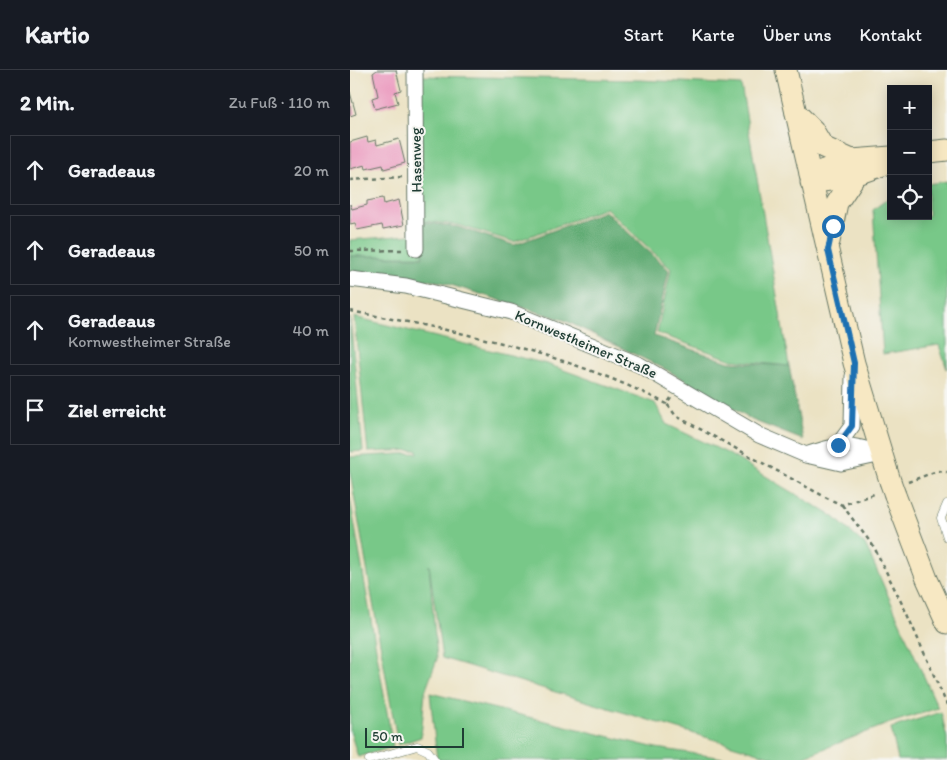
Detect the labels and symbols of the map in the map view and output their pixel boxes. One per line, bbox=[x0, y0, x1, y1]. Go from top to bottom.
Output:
street label: Hasenweg bbox=[406, 127, 426, 193]
route start bbox=[822, 215, 845, 238]
street label: Kornwestheimer Straße bbox=[512, 306, 660, 382]
route end bbox=[827, 434, 850, 457]
scale bar bbox=[365, 725, 464, 748]

